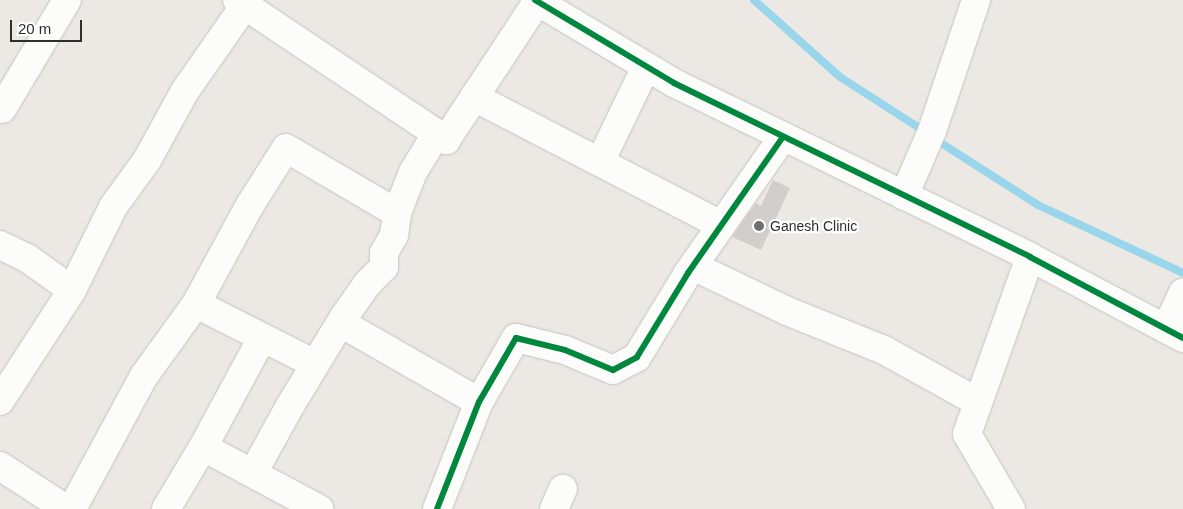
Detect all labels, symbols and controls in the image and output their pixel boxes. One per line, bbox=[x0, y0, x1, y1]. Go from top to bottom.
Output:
scale bar bbox=[12, 10, 85, 42]
text: 20 m bbox=[18, 20, 51, 37]
place label: Ganesh Clinic bbox=[770, 218, 857, 234]
marker: Ganesh Clinic bbox=[752, 219, 766, 233]

